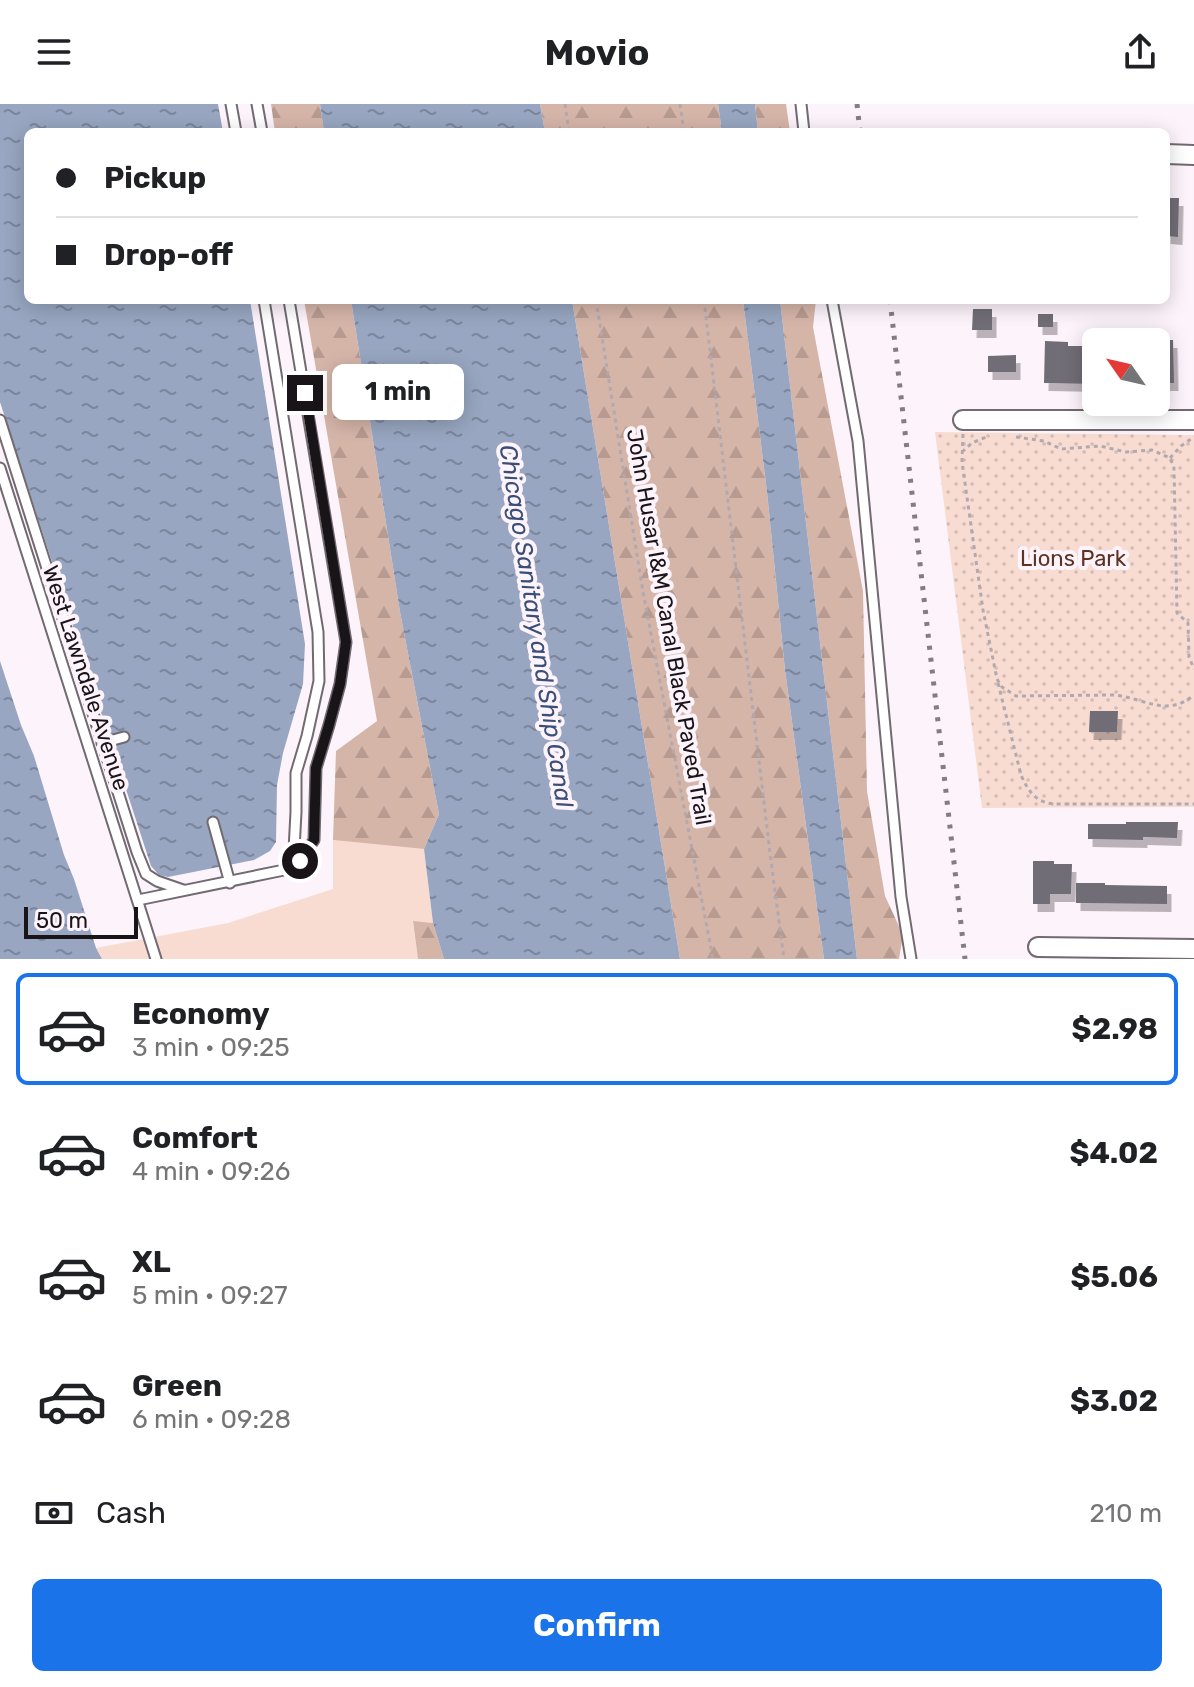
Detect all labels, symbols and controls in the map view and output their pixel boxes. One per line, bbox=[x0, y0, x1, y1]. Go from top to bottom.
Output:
icon: menu bbox=[32, 30, 76, 74]
icon: share bbox=[1118, 30, 1162, 74]
text: Movio bbox=[545, 31, 649, 74]
text: Pickup bbox=[104, 160, 206, 196]
text: Drop-off bbox=[104, 237, 233, 273]
north arrow bbox=[1082, 328, 1170, 416]
map controls bbox=[1082, 328, 1170, 416]
callout: 1 min bbox=[333, 365, 465, 421]
route end bbox=[287, 375, 323, 411]
text: 1 min bbox=[365, 376, 431, 407]
street label: John Husar I&M Canal Black Paved Trail bbox=[621, 427, 717, 827]
water label: Chicago Sanitary and Ship Canal bbox=[493, 443, 579, 811]
park label: Lions Park bbox=[1020, 545, 1127, 572]
street label: West Lawndale Avenue bbox=[37, 562, 135, 794]
route start bbox=[282, 843, 318, 879]
scale bar bbox=[24, 903, 138, 939]
text: 50 m bbox=[36, 907, 88, 934]
icon: car bbox=[36, 993, 108, 1065]
text: Economy bbox=[132, 996, 270, 1032]
text: $2.98 bbox=[1072, 1011, 1158, 1047]
text: 3 min · 09:25 bbox=[132, 1032, 290, 1063]
icon: car bbox=[36, 1117, 108, 1189]
text: Comfort bbox=[132, 1120, 258, 1156]
text: $4.02 bbox=[1069, 1135, 1158, 1171]
text: 4 min · 09:26 bbox=[132, 1156, 291, 1187]
icon: car bbox=[36, 1241, 108, 1313]
text: XL bbox=[132, 1244, 171, 1280]
text: $5.06 bbox=[1070, 1259, 1158, 1295]
text: 5 min · 09:27 bbox=[132, 1280, 287, 1311]
icon: car bbox=[36, 1365, 108, 1437]
text: Green bbox=[132, 1368, 222, 1404]
text: $3.02 bbox=[1070, 1383, 1158, 1419]
text: 6 min · 09:28 bbox=[132, 1404, 291, 1435]
icon: cash bbox=[32, 1491, 76, 1535]
text: Cash bbox=[96, 1495, 166, 1531]
text: 210 m bbox=[1090, 1498, 1162, 1529]
button: Confirm bbox=[32, 1579, 1162, 1671]

